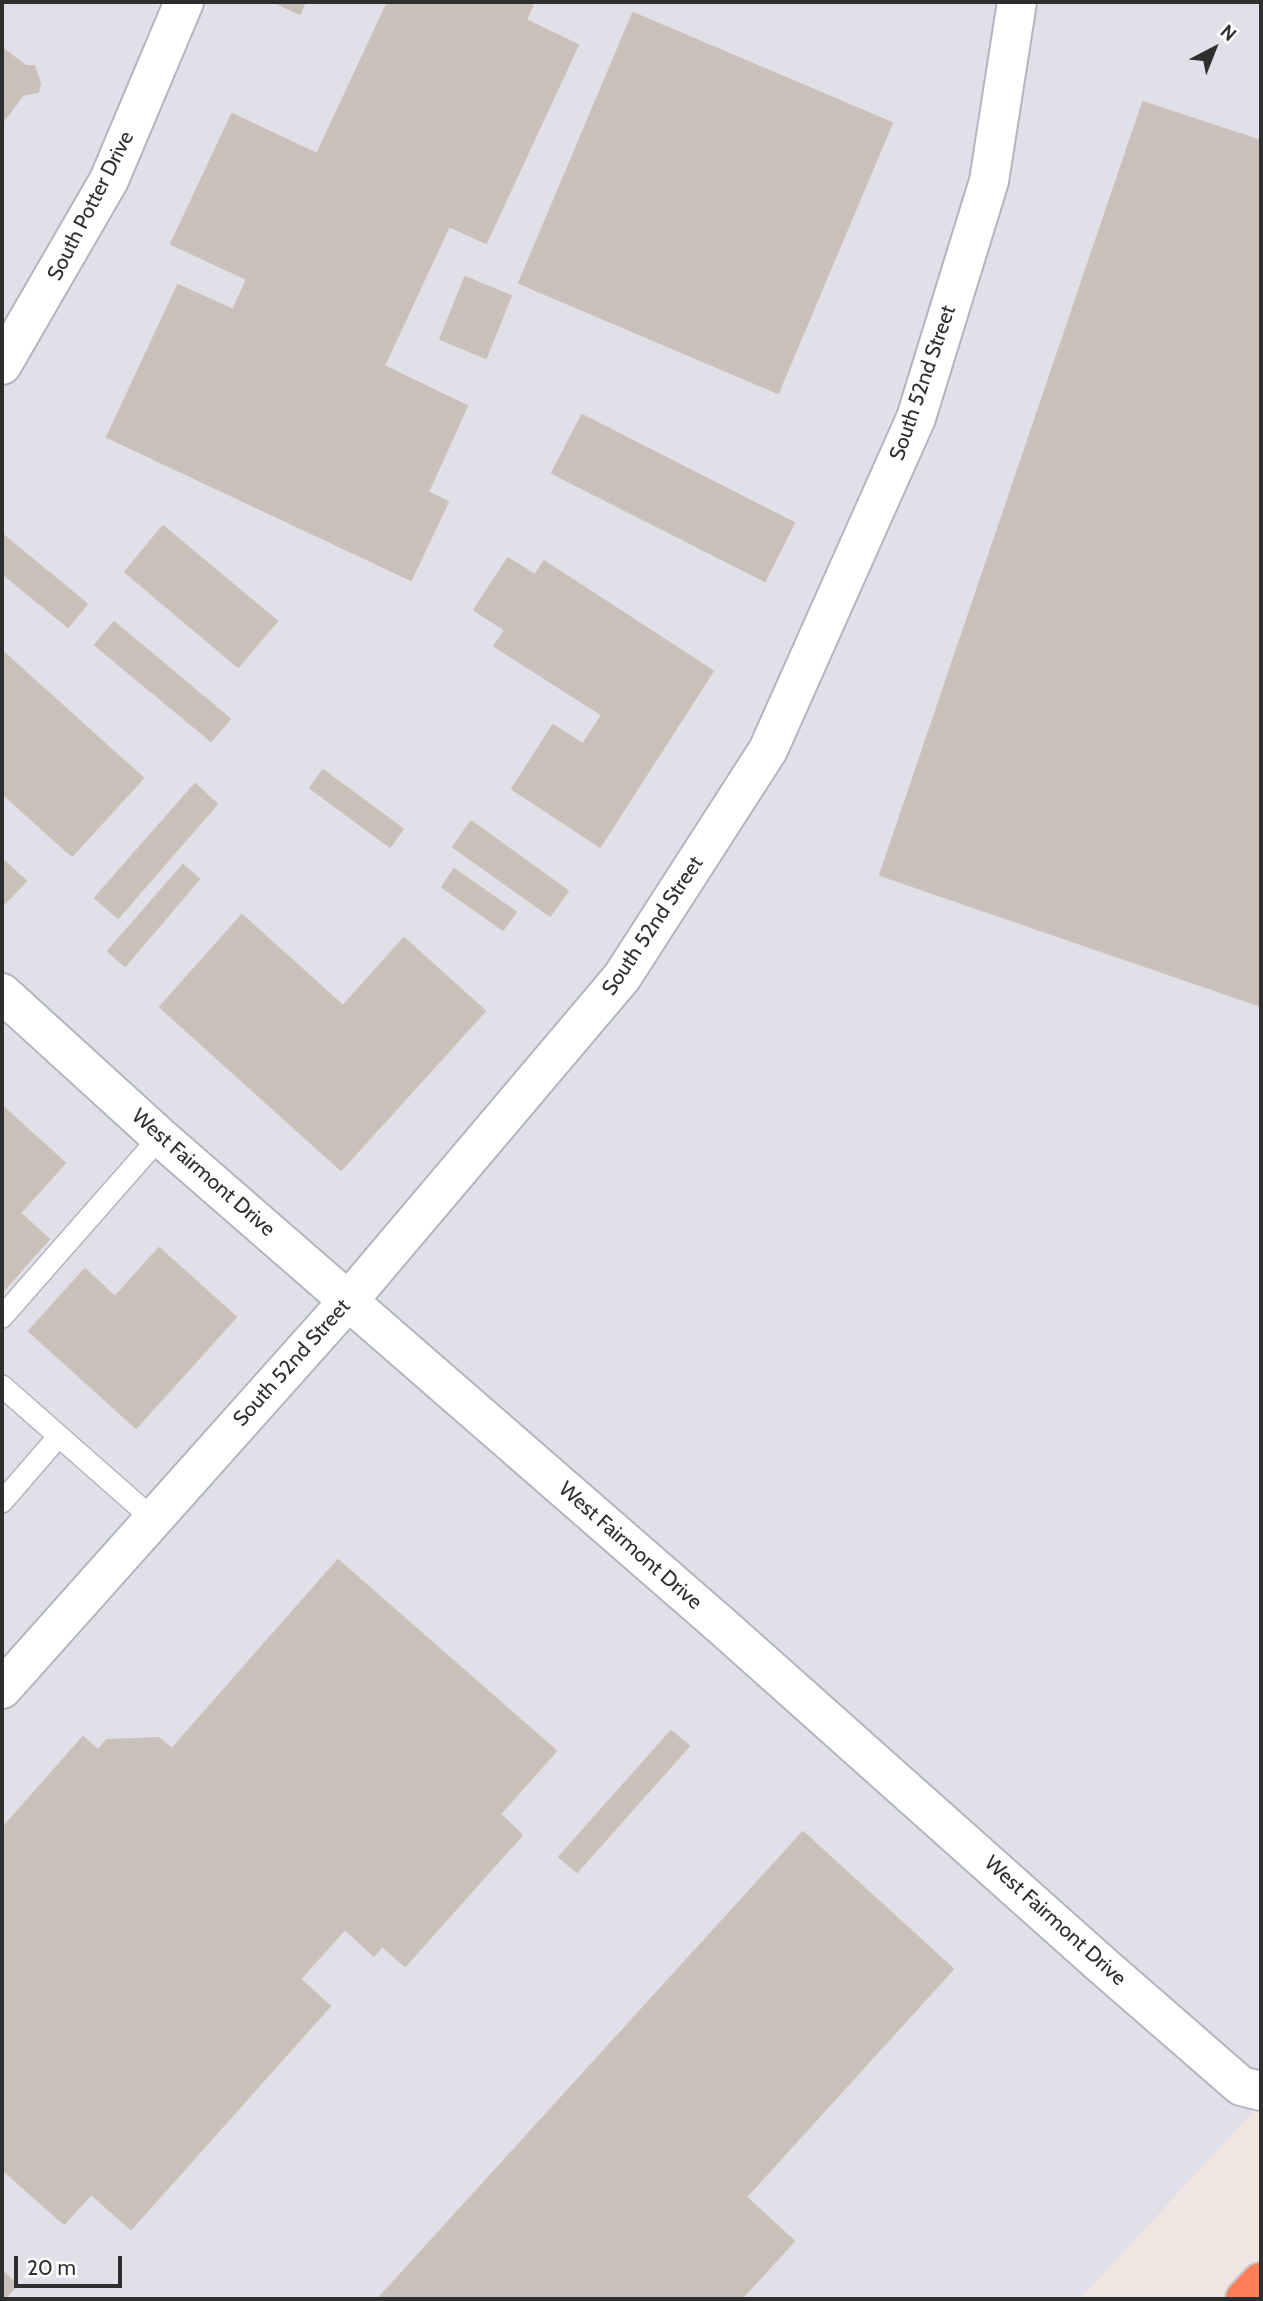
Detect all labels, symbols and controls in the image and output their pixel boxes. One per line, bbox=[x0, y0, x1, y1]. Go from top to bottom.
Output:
north arrow bbox=[1179, 14, 1249, 84]
text: N bbox=[1216, 20, 1241, 46]
street label: South Potter Drive bbox=[42, 127, 140, 285]
street label: South 52nd Street bbox=[885, 302, 961, 464]
street label: South 52nd Street bbox=[597, 852, 709, 1000]
street label: West Fairmont Drive bbox=[126, 1104, 280, 1242]
street label: South 52nd Street bbox=[228, 1294, 356, 1432]
street label: West Fairmont Drive bbox=[553, 1477, 707, 1615]
street label: West Fairmont Drive bbox=[979, 1851, 1131, 1991]
scale bar bbox=[18, 2242, 126, 2286]
text: 20 m bbox=[27, 2255, 76, 2280]

